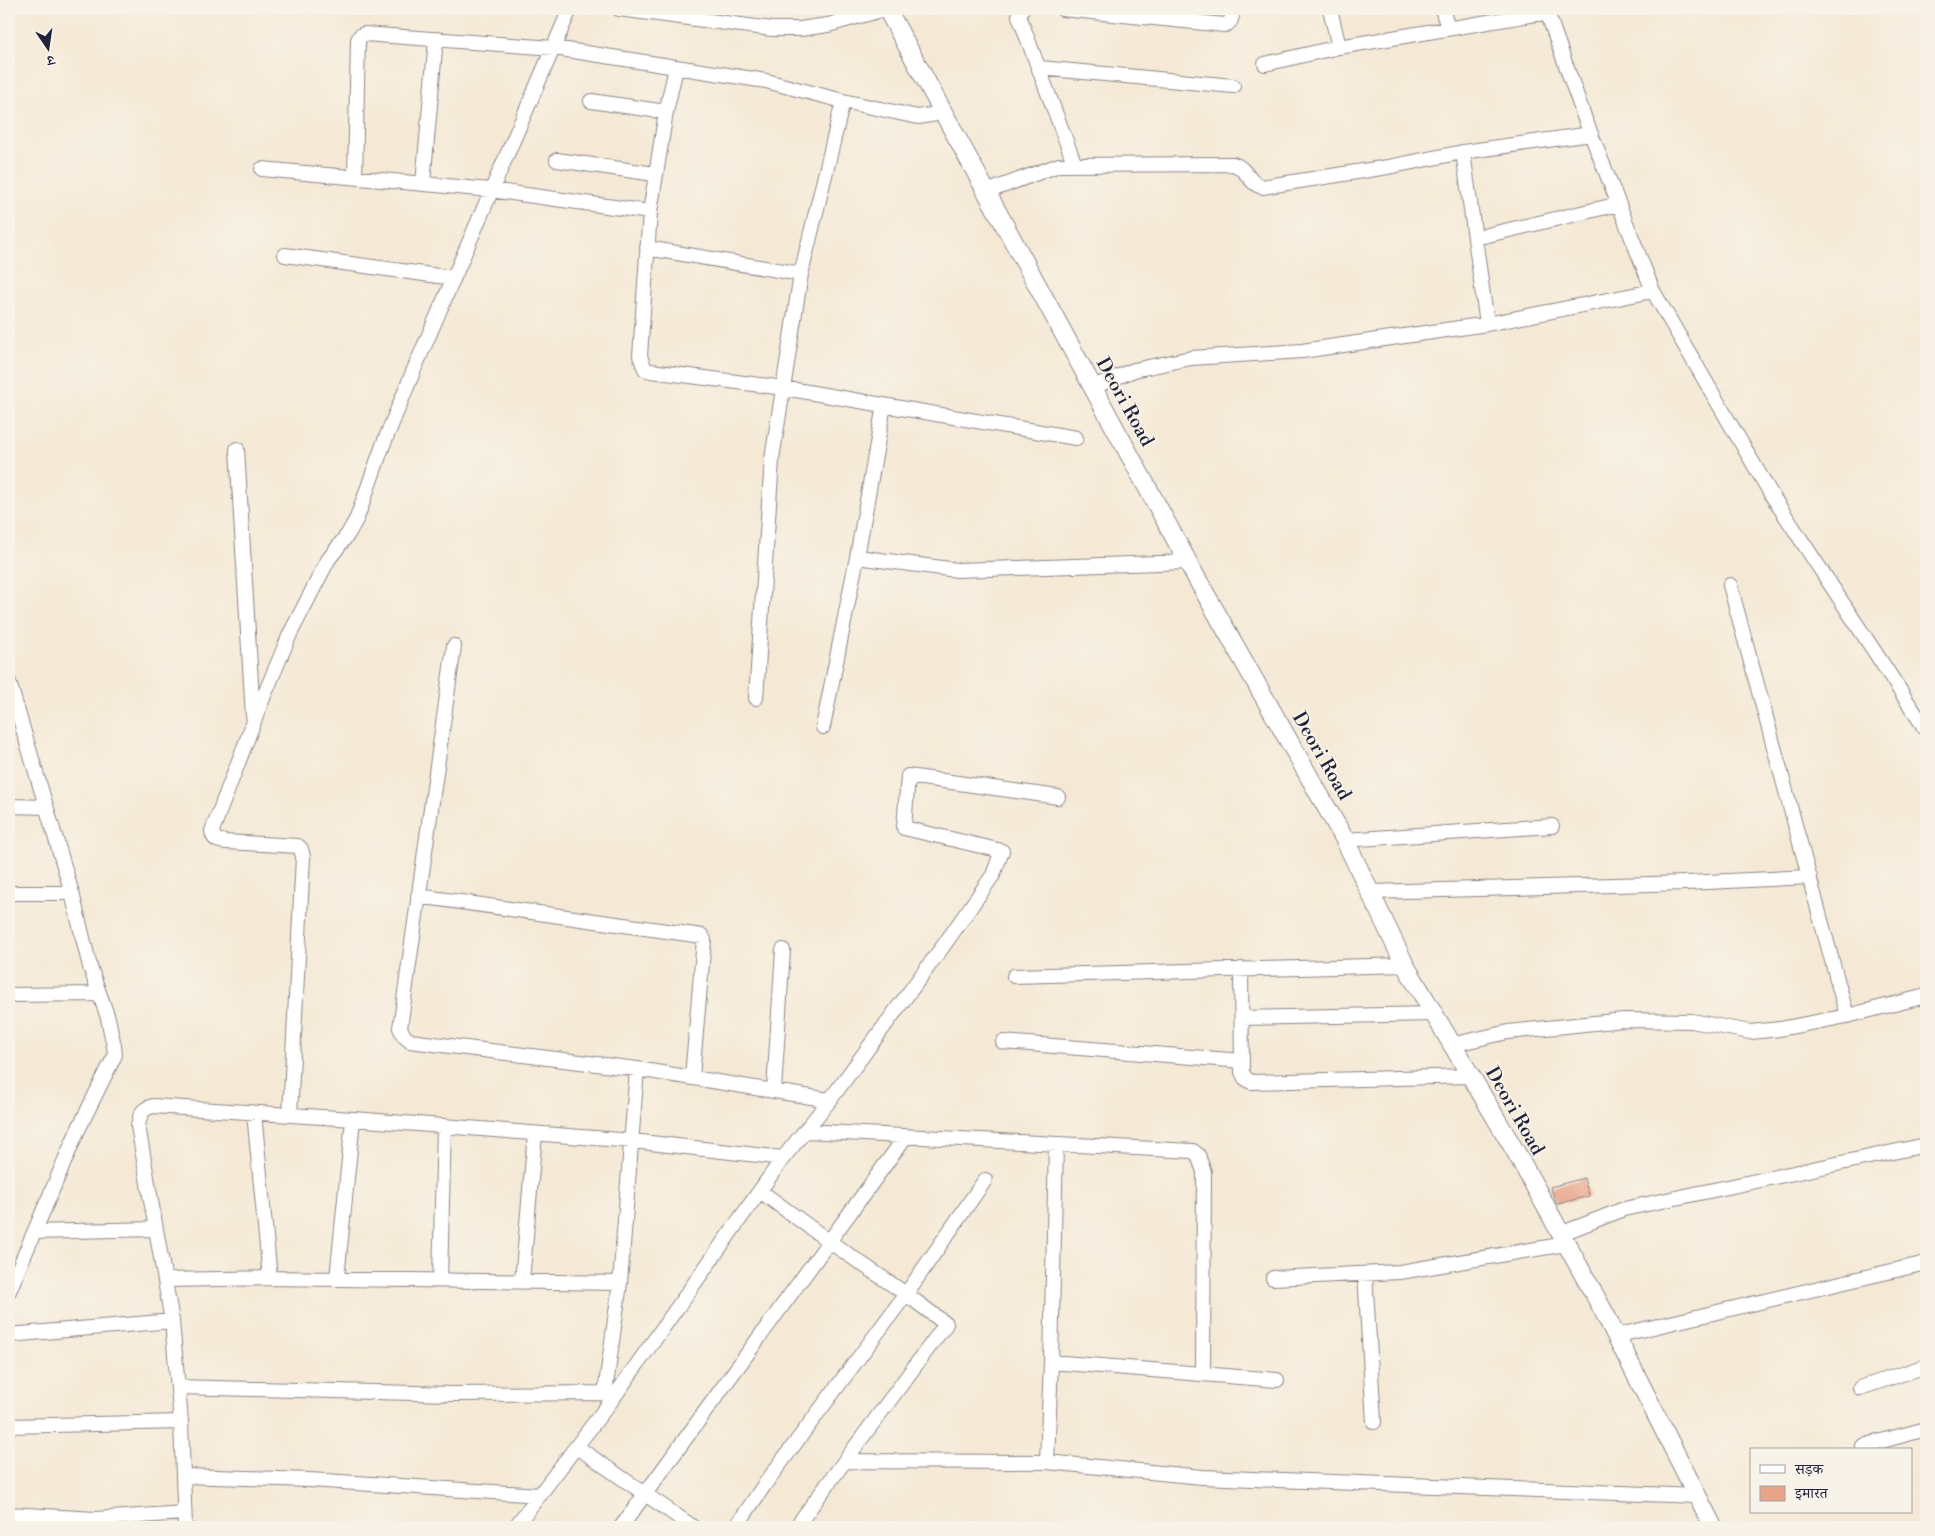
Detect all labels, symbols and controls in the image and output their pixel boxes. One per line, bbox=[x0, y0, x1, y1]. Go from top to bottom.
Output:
north arrow bbox=[22, 22, 72, 72]
text: उ bbox=[44, 50, 57, 69]
street label: Deori Road bbox=[1091, 353, 1159, 451]
street label: Deori Road bbox=[1287, 708, 1357, 805]
street label: Deori Road bbox=[1480, 1063, 1550, 1160]
legend bbox=[1750, 1448, 1912, 1514]
text: सड़क bbox=[1794, 1460, 1824, 1479]
text: इमारत bbox=[1794, 1484, 1829, 1503]

